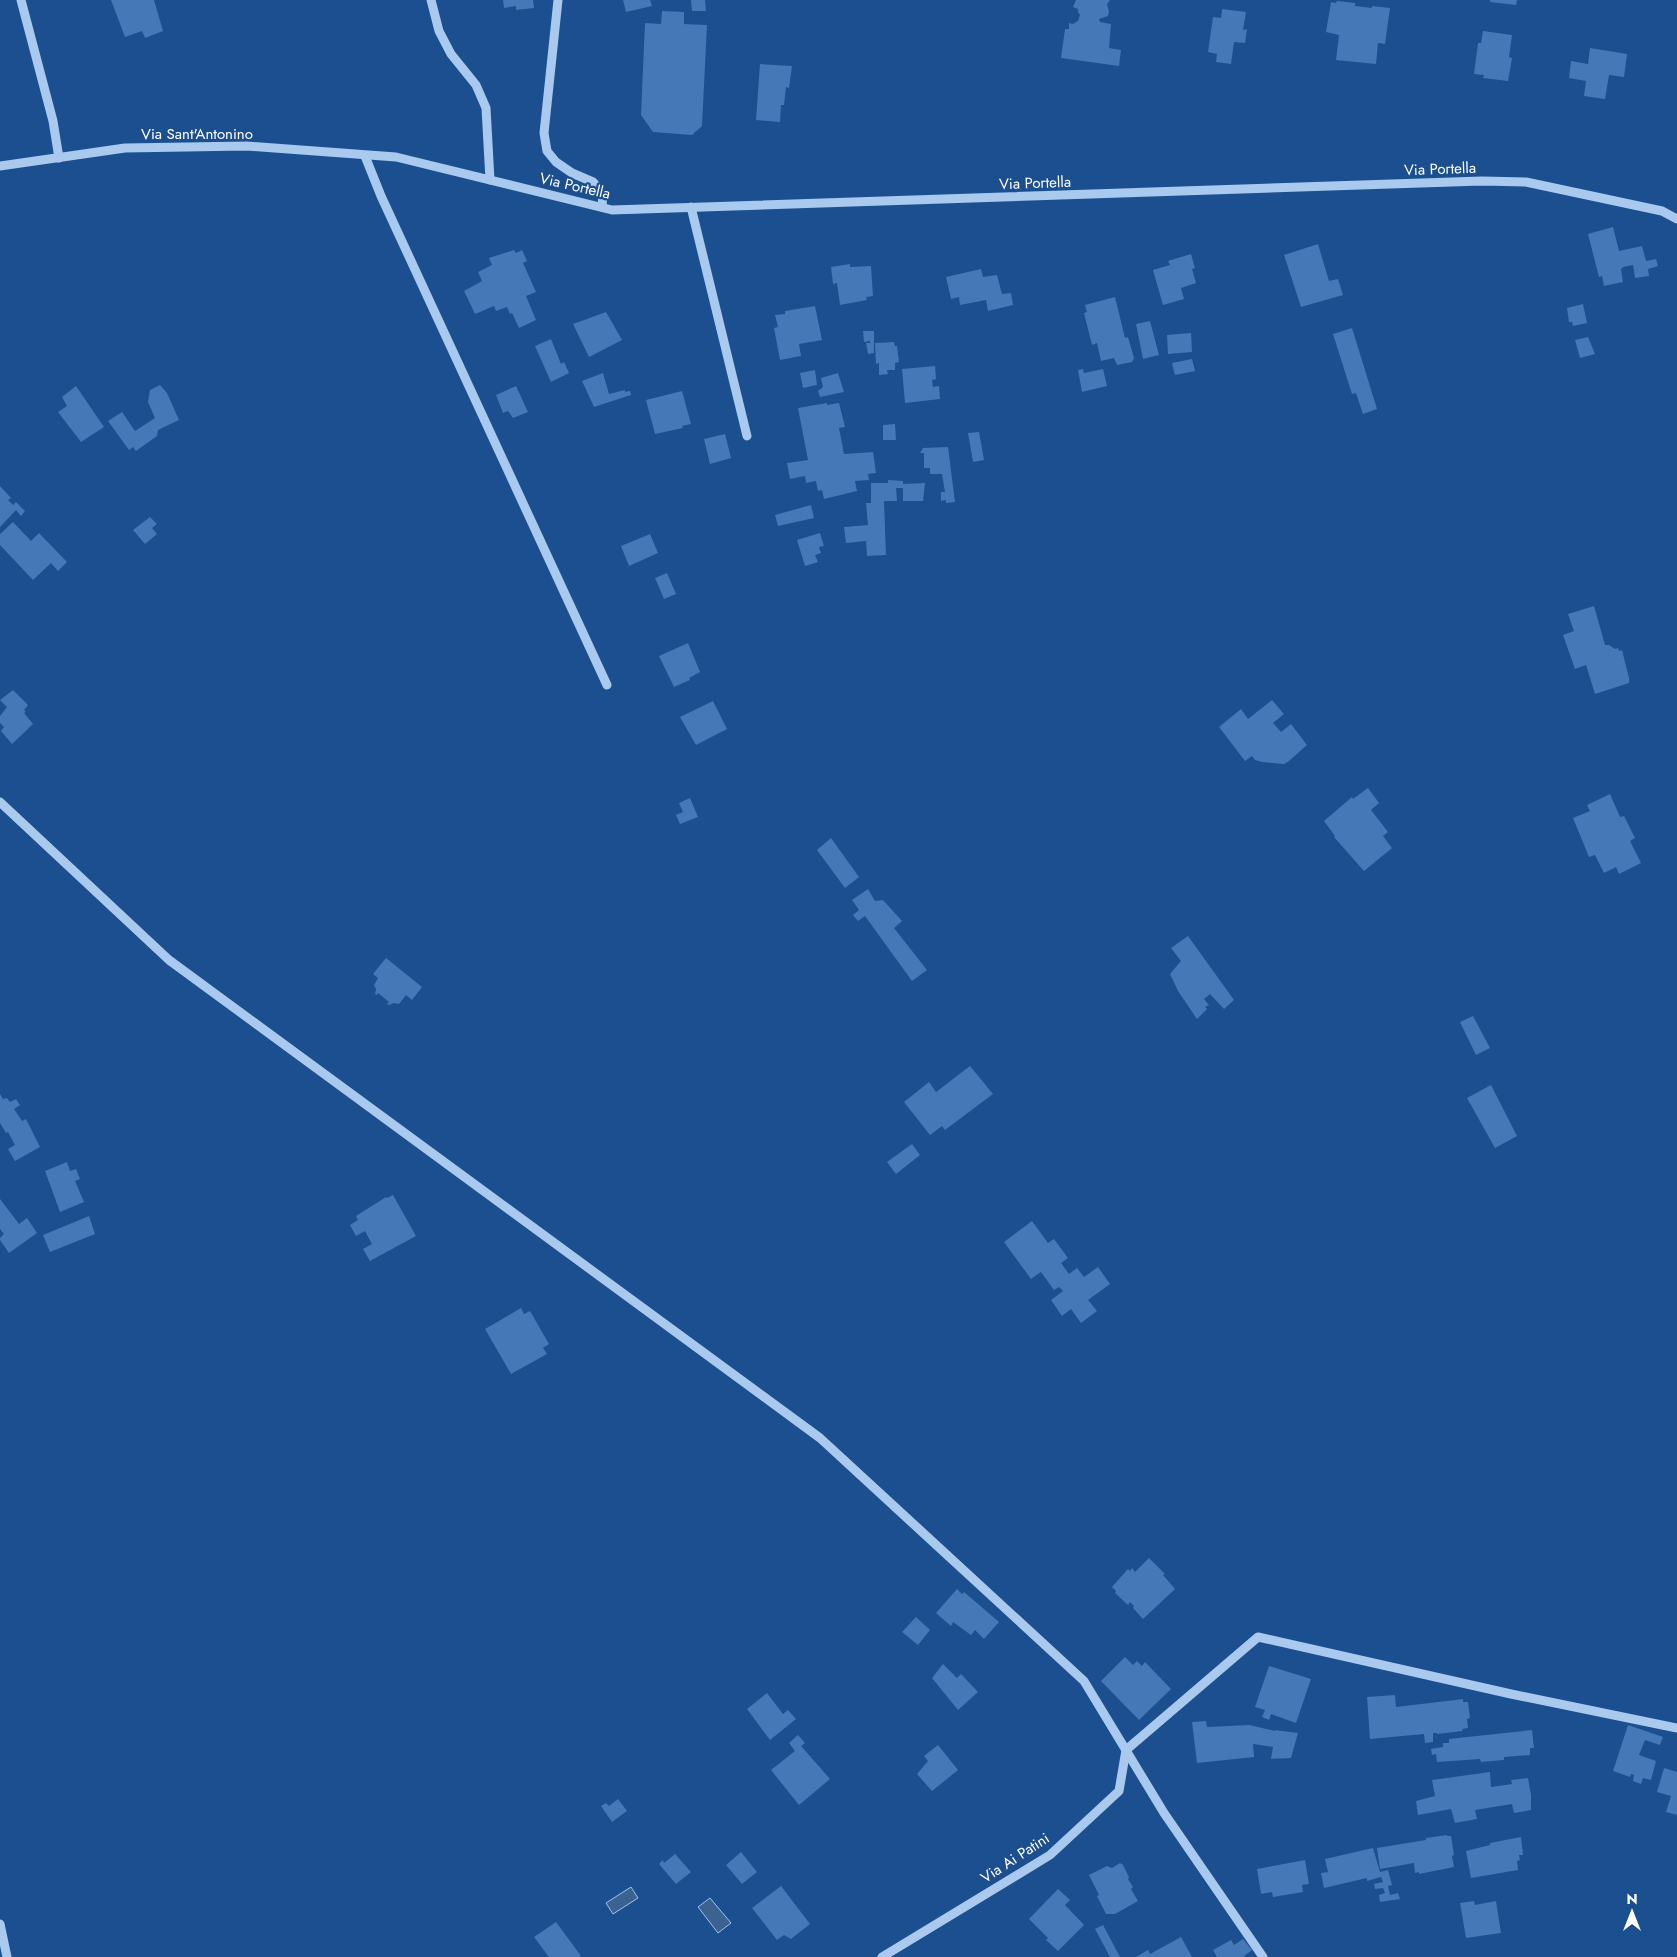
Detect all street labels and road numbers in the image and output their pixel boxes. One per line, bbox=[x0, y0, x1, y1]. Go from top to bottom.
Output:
street label: Via Sant'Antonino bbox=[141, 123, 253, 145]
street label: Via Portella bbox=[1404, 157, 1476, 181]
street label: Via Portella bbox=[537, 167, 613, 205]
street label: Via Portella bbox=[999, 171, 1071, 195]
street label: Via Ai Patini bbox=[976, 1828, 1054, 1888]

